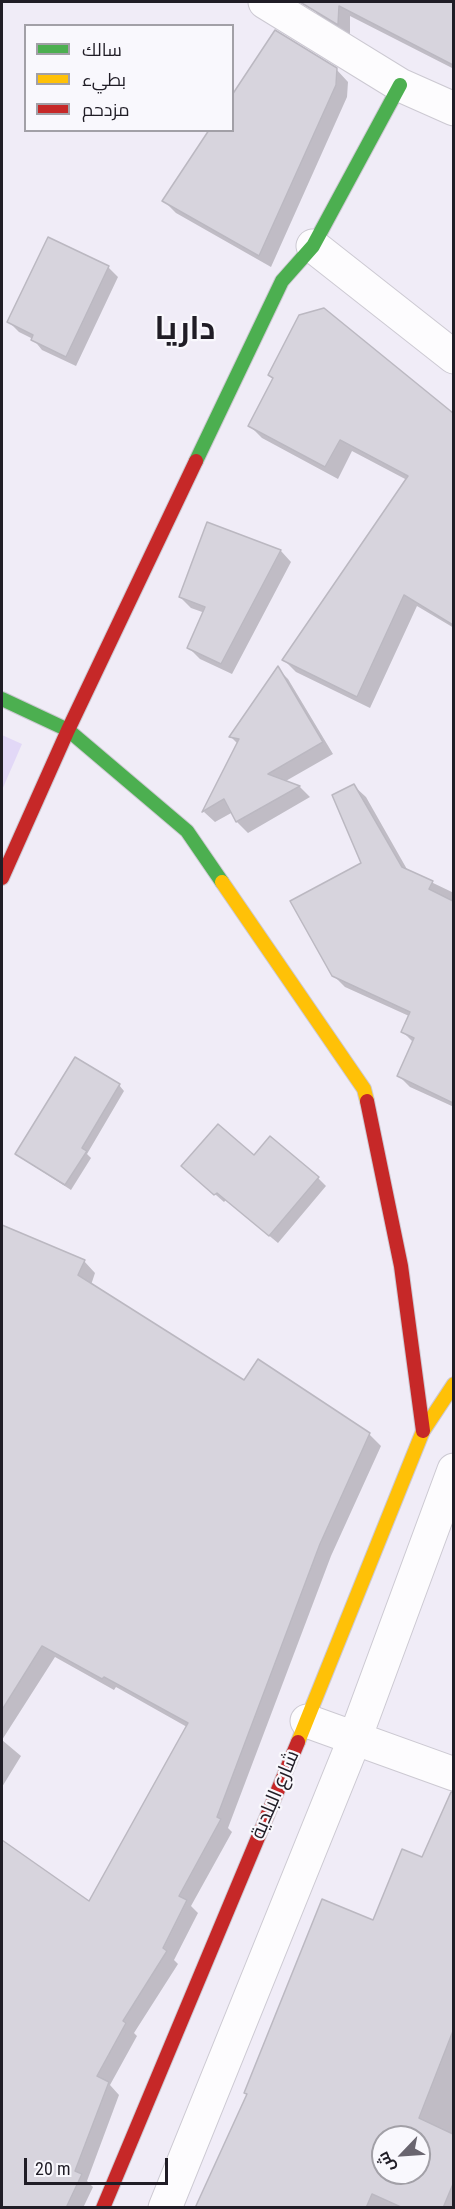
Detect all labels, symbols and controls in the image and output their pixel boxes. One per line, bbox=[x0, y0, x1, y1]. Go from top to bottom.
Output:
legend bbox=[24, 24, 234, 132]
text: سالك bbox=[82, 39, 122, 60]
text: بطيء bbox=[82, 69, 126, 90]
text: مزدحم bbox=[82, 99, 130, 120]
district label: داريا bbox=[155, 312, 215, 350]
street label: شارع البلدية bbox=[247, 1747, 305, 1843]
north arrow bbox=[371, 2125, 431, 2185]
scale bar bbox=[27, 2146, 171, 2184]
text: ش bbox=[373, 2149, 399, 2175]
text: 20 m bbox=[35, 2158, 70, 2179]

